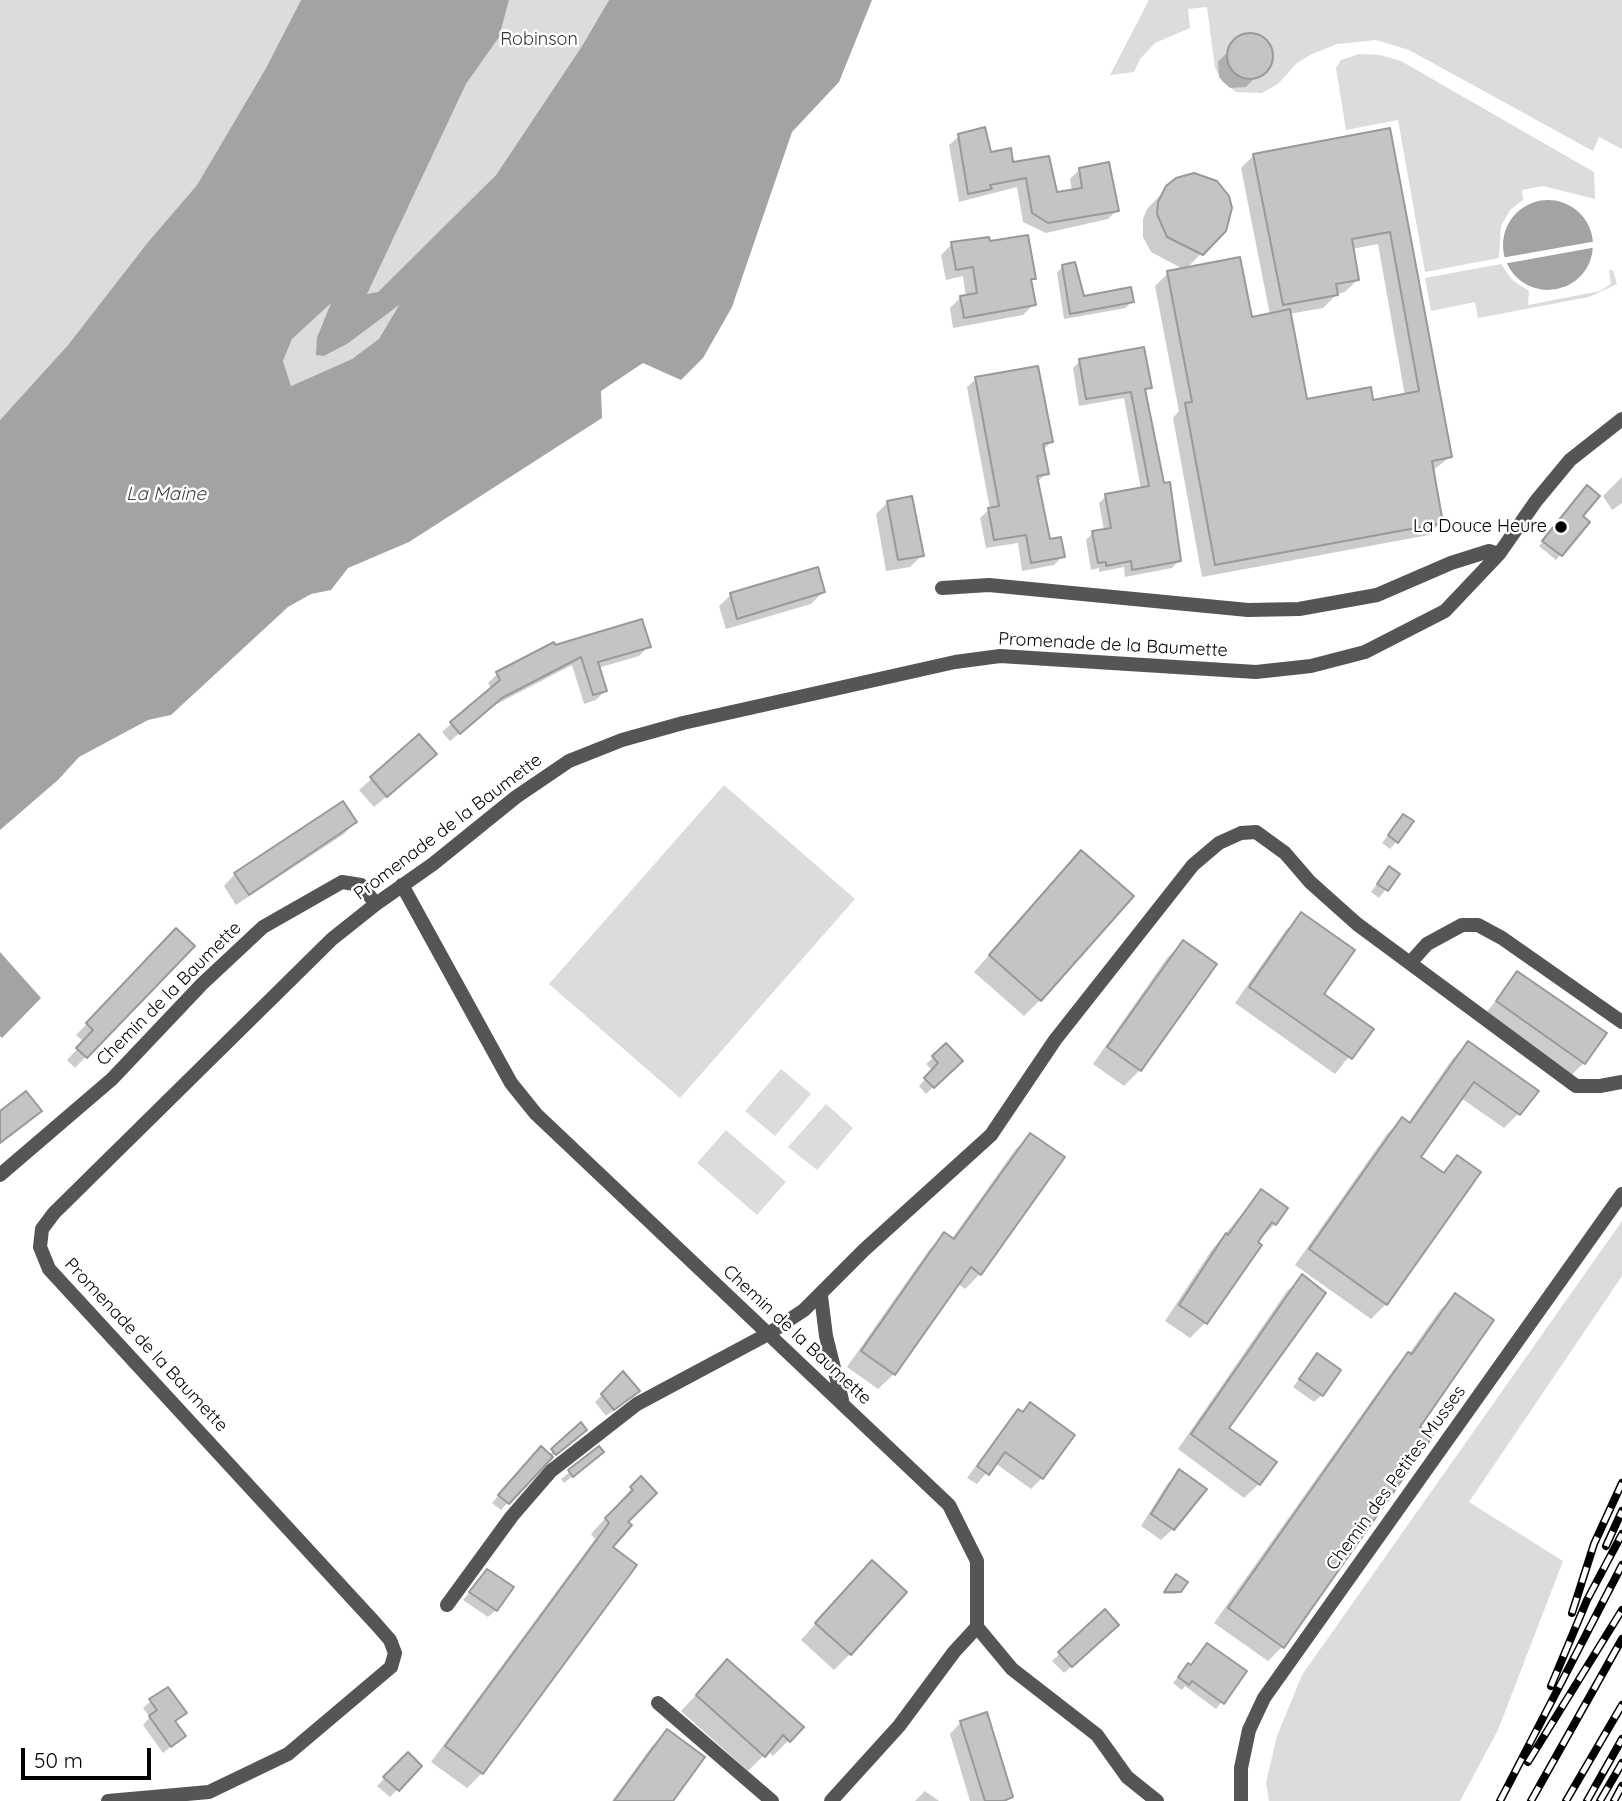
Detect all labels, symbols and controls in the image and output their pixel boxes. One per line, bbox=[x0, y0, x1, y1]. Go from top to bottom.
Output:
park label: Robinson bbox=[500, 29, 578, 51]
water label: La Maine bbox=[126, 483, 206, 505]
place label: La Douce Heure bbox=[1413, 516, 1547, 538]
marker: La Douce Heure bbox=[1553, 519, 1569, 535]
street label: Promenade de la Baumette bbox=[998, 628, 1228, 662]
street label: Promenade de la Baumette bbox=[350, 749, 546, 905]
street label: Chemin de la Baumette bbox=[92, 917, 246, 1071]
street label: Promenade de la Baumette bbox=[60, 1254, 232, 1436]
street label: Chemin de la Baumette bbox=[718, 1261, 876, 1409]
street label: Chemin des Petites Musses bbox=[1322, 1381, 1470, 1575]
scale bar bbox=[24, 1734, 154, 1778]
text: 50 m bbox=[34, 1747, 83, 1773]

